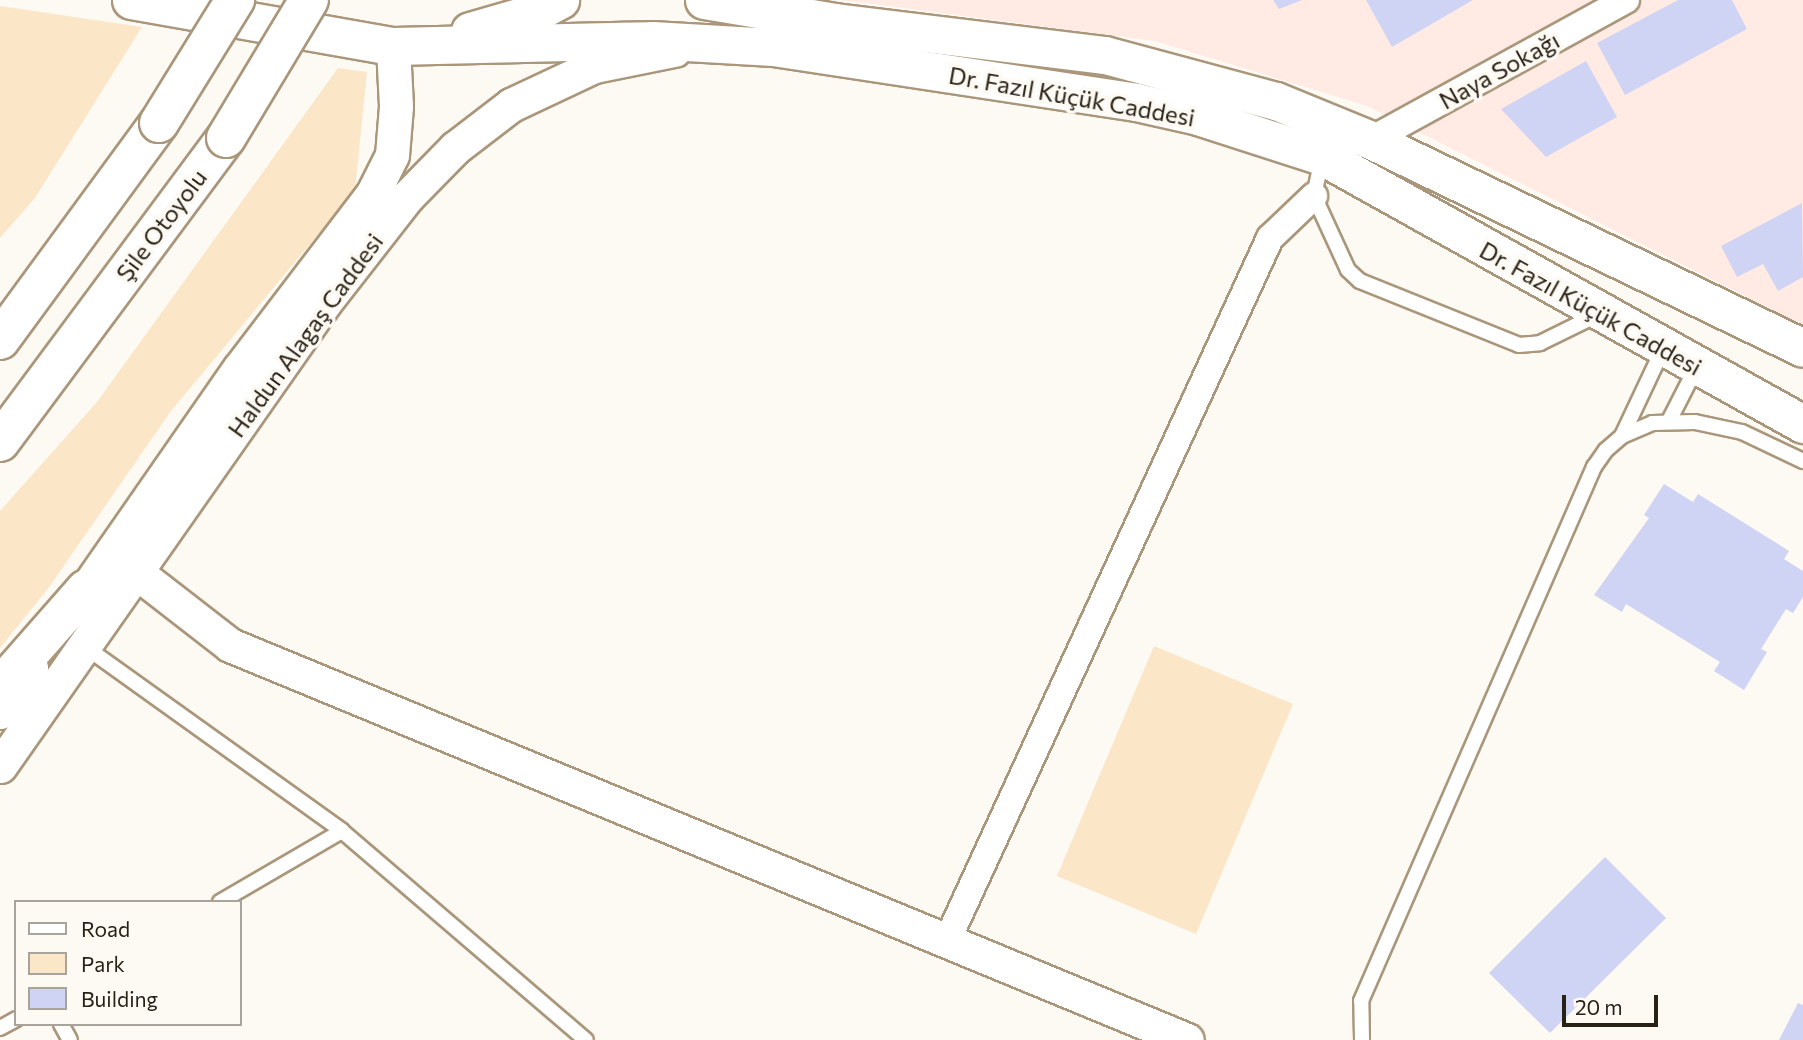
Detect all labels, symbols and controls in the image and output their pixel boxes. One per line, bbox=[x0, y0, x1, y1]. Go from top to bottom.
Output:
street label: Naya Sokağı bbox=[1434, 25, 1564, 115]
street label: Dr. Fazıl Küçük Caddesi bbox=[947, 60, 1197, 132]
street label: Şile Otoyolu bbox=[110, 163, 212, 287]
street label: Haldun Alagaş Caddesi bbox=[221, 228, 389, 442]
street label: Dr. Fazıl Küçük Caddesi bbox=[1475, 235, 1707, 381]
legend bbox=[14, 900, 242, 1026]
text: Road bbox=[81, 916, 130, 941]
text: Park bbox=[81, 951, 125, 976]
scale bar bbox=[1565, 981, 1661, 1025]
text: Building bbox=[81, 986, 158, 1011]
text: 20 m bbox=[1575, 994, 1623, 1019]

